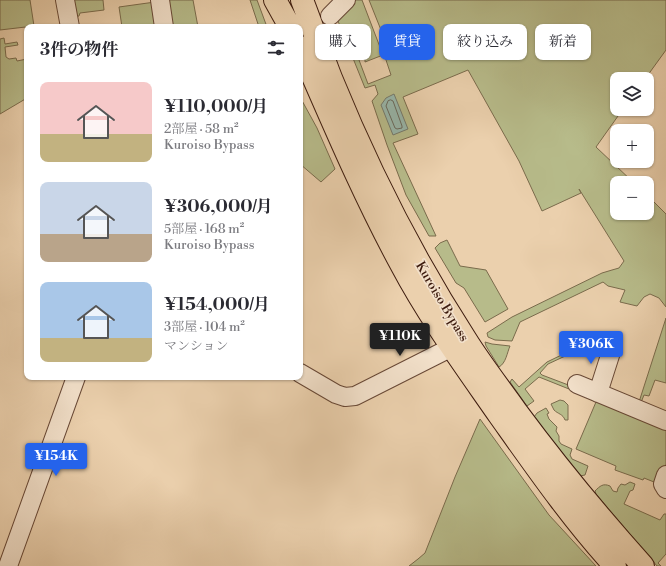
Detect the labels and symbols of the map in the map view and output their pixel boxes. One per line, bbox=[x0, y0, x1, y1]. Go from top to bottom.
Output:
street label: Kuroiso Bypass bbox=[412, 259, 472, 345]
pin: ¥110K bbox=[372, 323, 428, 357]
pin: ¥306K bbox=[563, 331, 619, 365]
pin: ¥154K bbox=[28, 443, 84, 477]

